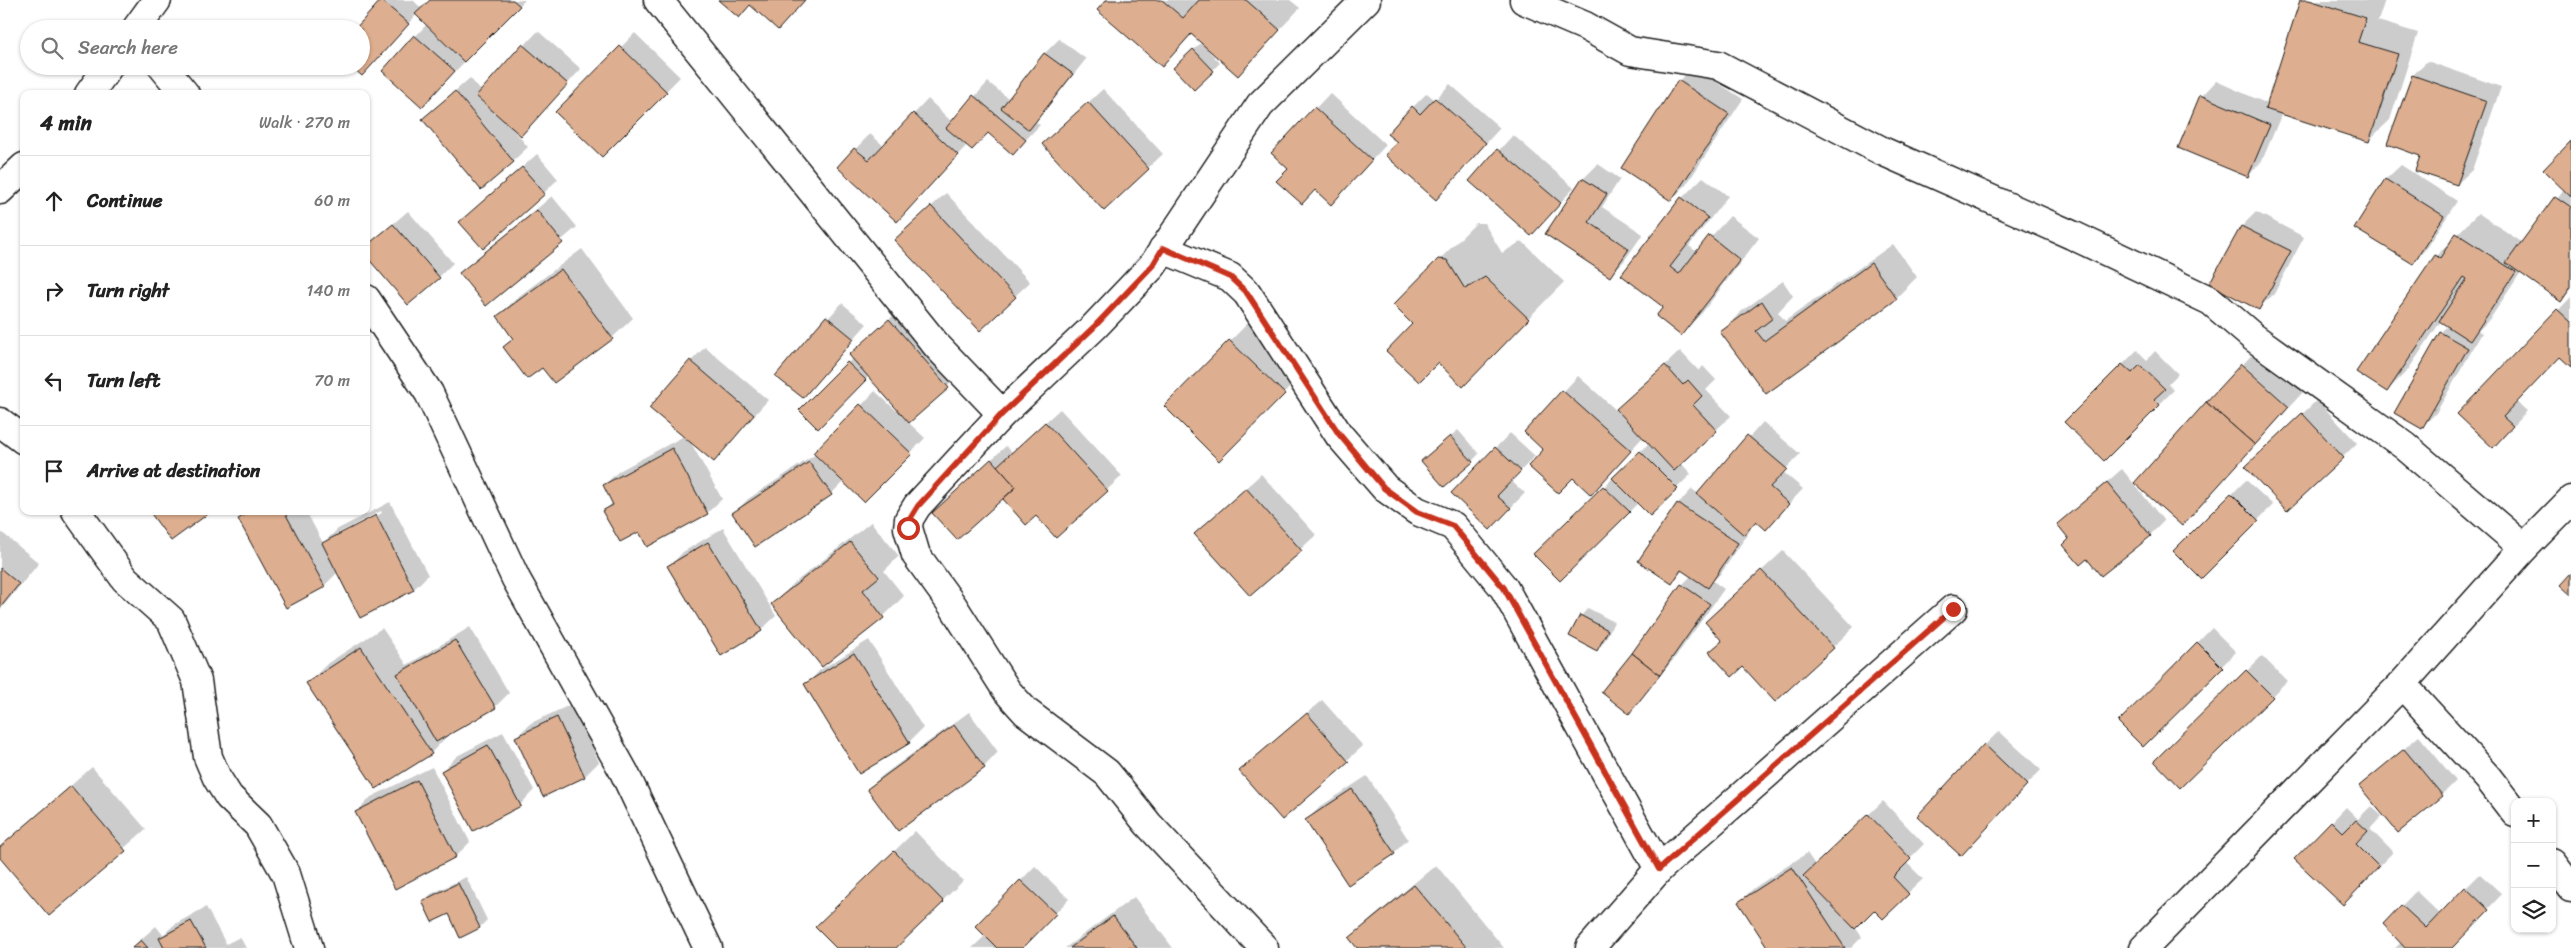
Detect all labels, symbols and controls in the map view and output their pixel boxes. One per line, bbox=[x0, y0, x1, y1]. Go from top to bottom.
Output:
search box bbox=[20, 20, 370, 75]
text: Search here bbox=[78, 31, 178, 64]
icon: search bbox=[38, 34, 66, 62]
text: 4 min bbox=[40, 104, 92, 142]
text: Walk · 270 m bbox=[259, 108, 350, 137]
text: Continue bbox=[87, 184, 163, 217]
text: 60 m bbox=[314, 186, 350, 215]
icon: ahead bbox=[40, 187, 68, 215]
text: Turn right bbox=[87, 274, 169, 307]
text: 140 m bbox=[307, 276, 350, 305]
icon: right bbox=[40, 277, 68, 305]
text: Turn left bbox=[87, 364, 160, 397]
text: 70 m bbox=[314, 366, 350, 395]
icon: left bbox=[40, 367, 68, 395]
text: Arrive at destination bbox=[87, 454, 260, 487]
icon: arrive bbox=[40, 457, 68, 485]
route start bbox=[897, 517, 920, 540]
route end bbox=[1942, 598, 1965, 621]
map controls bbox=[2511, 798, 2556, 933]
button: + bbox=[2511, 798, 2556, 843]
button: − bbox=[2511, 843, 2556, 888]
button: layers bbox=[2511, 888, 2556, 933]

